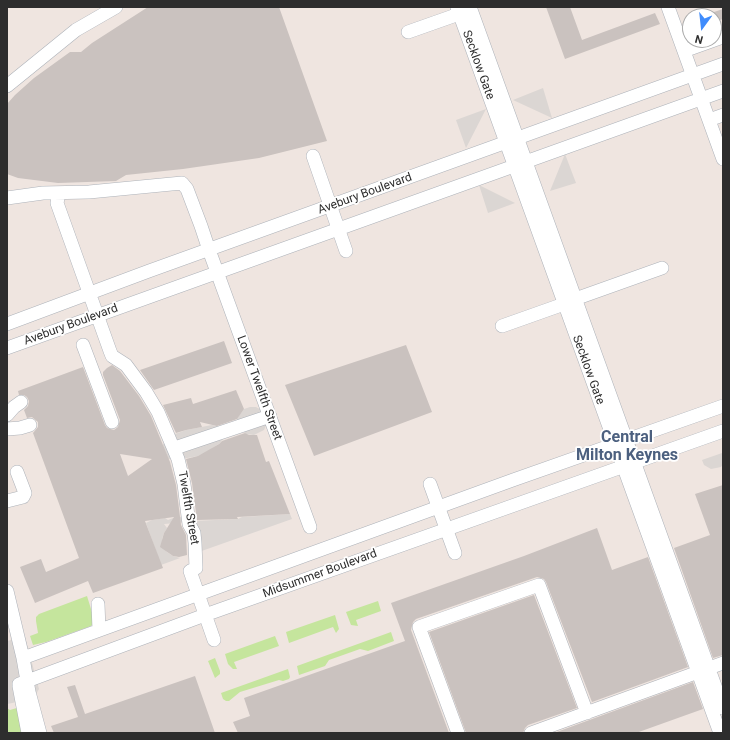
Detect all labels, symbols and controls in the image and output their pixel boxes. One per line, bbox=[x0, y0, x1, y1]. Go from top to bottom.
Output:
north arrow bbox=[682, 8, 722, 48]
street label: Secklow Gate bbox=[459, 28, 497, 102]
text: N bbox=[694, 32, 704, 46]
street label: Avebury Boulevard bbox=[316, 170, 414, 218]
street label: Avebury Boulevard bbox=[22, 301, 120, 349]
street label: Secklow Gate bbox=[569, 333, 607, 407]
street label: Lower Twelfth Street bbox=[233, 334, 285, 442]
district label: Central Milton Keynes bbox=[576, 428, 678, 466]
street label: Twelfth Street bbox=[174, 470, 202, 546]
street label: Midsummer Boulevard bbox=[261, 547, 379, 601]

